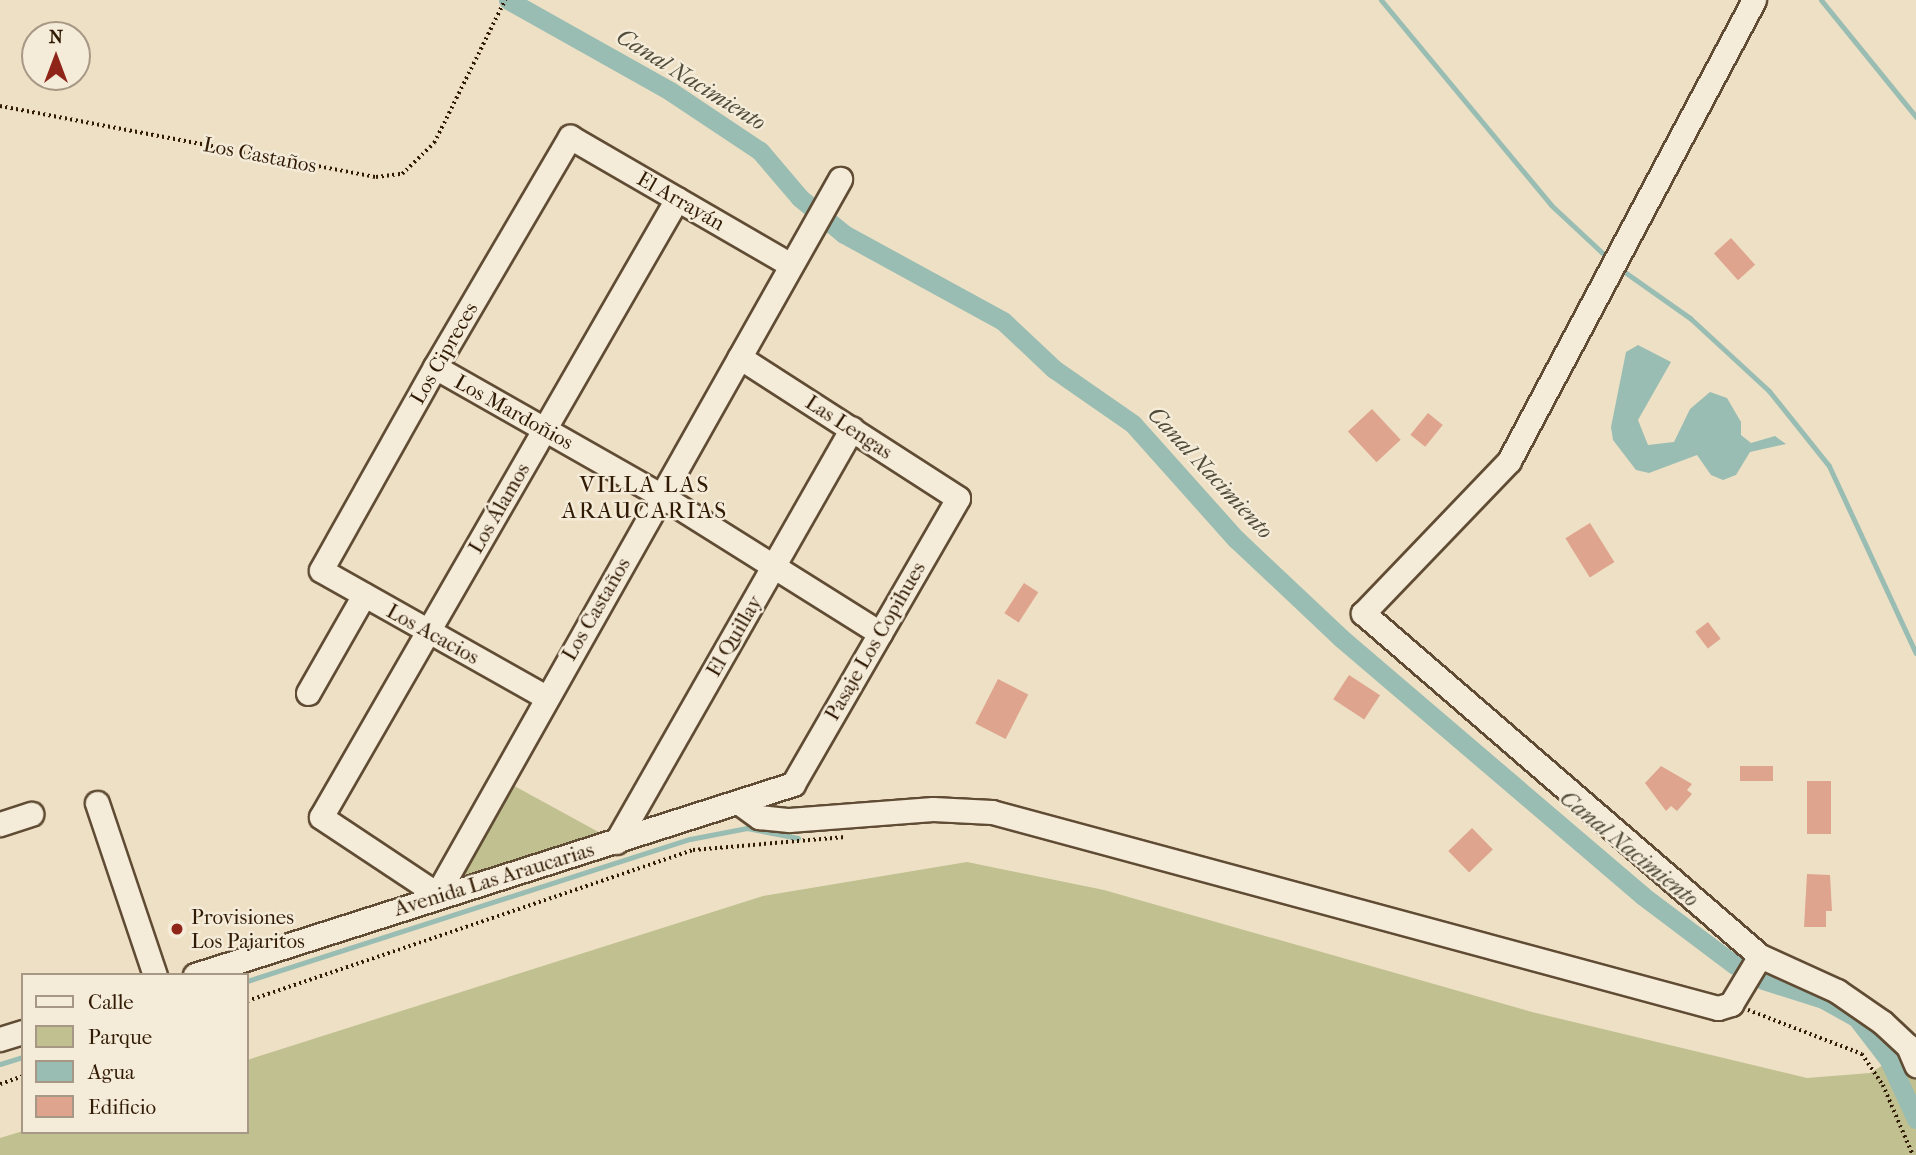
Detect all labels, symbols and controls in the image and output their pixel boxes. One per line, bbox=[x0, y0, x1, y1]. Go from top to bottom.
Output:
north arrow bbox=[21, 21, 91, 91]
water label: Canal Nacimiento bbox=[611, 23, 771, 137]
text: N bbox=[49, 26, 63, 48]
street label: Los Castaños bbox=[201, 132, 319, 178]
street label: El Arrayán bbox=[633, 166, 729, 236]
street label: Los Cipreces bbox=[405, 297, 483, 409]
street label: Los Mardoñios bbox=[450, 369, 578, 455]
street label: Las Lengas bbox=[801, 390, 897, 464]
water label: Canal Nacimiento bbox=[1142, 401, 1278, 545]
street label: Los Álamos bbox=[463, 458, 535, 558]
district label: VILLA LAS ARAUCARIAS bbox=[563, 471, 727, 525]
street label: Los Castaños bbox=[556, 553, 636, 665]
street label: Pasaje Los Copihues bbox=[819, 557, 931, 725]
street label: El Quillay bbox=[701, 591, 767, 681]
street label: Los Acacios bbox=[382, 598, 484, 670]
water label: Canal Nacimiento bbox=[1554, 785, 1704, 913]
street label: Avenida Las Araucarias bbox=[391, 837, 597, 921]
place label: Provisiones Los Pajaritos bbox=[191, 904, 305, 954]
marker: Provisiones Los Pajaritos bbox=[169, 921, 185, 937]
legend bbox=[21, 973, 248, 1134]
text: Calle bbox=[88, 990, 134, 1014]
text: Parque bbox=[88, 1025, 152, 1049]
text: Agua bbox=[88, 1060, 135, 1084]
text: Edificio bbox=[88, 1095, 156, 1119]

